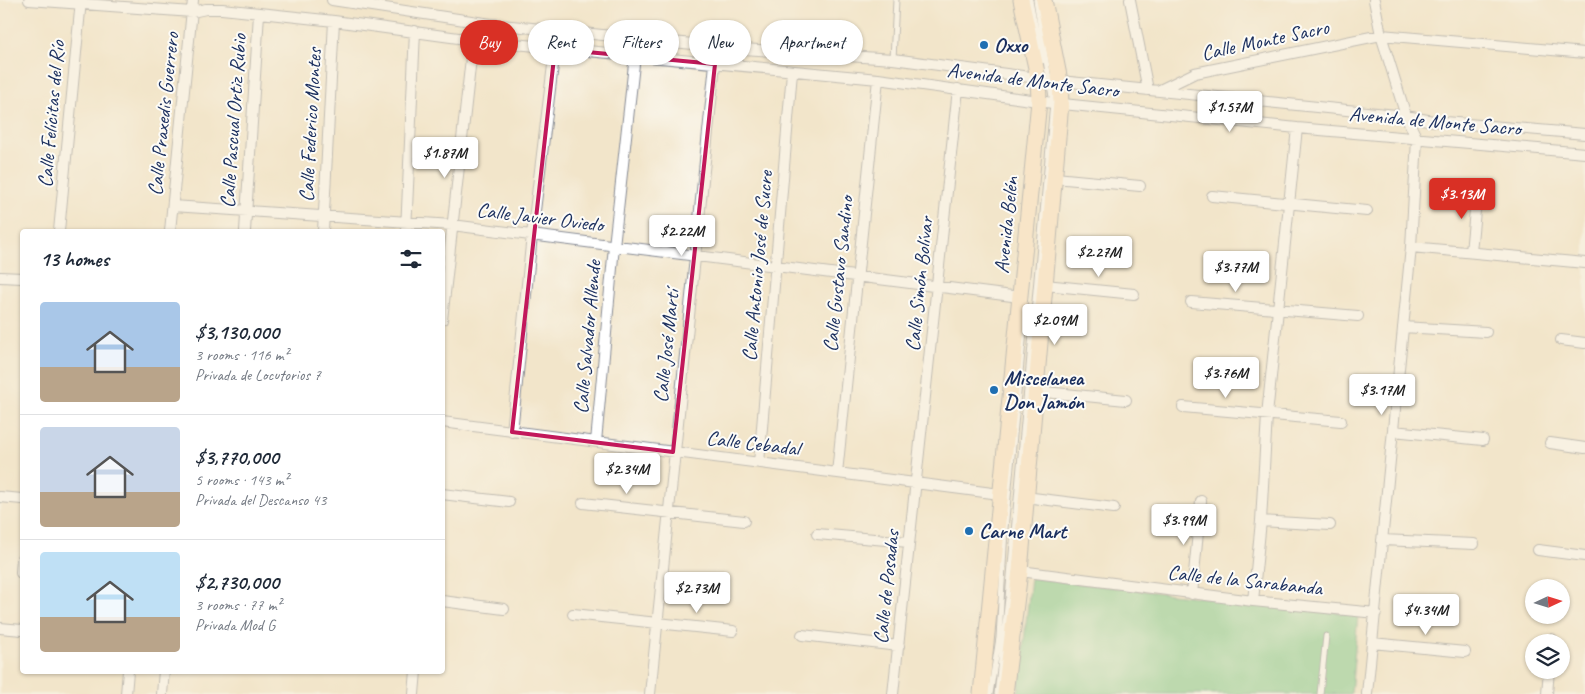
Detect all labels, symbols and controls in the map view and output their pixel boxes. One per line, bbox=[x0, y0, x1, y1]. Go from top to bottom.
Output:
street label: Calle Monte Sacro bbox=[1199, 13, 1333, 66]
chip: Buy bbox=[460, 20, 518, 65]
chip: Rent bbox=[528, 20, 594, 65]
chip: Filters bbox=[604, 20, 679, 65]
chip: New bbox=[689, 20, 751, 65]
chip: Apartment bbox=[761, 20, 863, 65]
street label: Calle Praxedis Guerrero bbox=[141, 29, 185, 197]
street label: Calle Pascual Ortiz Rubio bbox=[214, 32, 252, 209]
place label: Oxxo bbox=[994, 32, 1029, 58]
street label: Calle Felícitas del Río bbox=[32, 38, 71, 189]
marker: Oxxo bbox=[978, 39, 990, 51]
street label: Calle Federico Montes bbox=[293, 46, 327, 203]
street label: Avenida de Monte Sacro bbox=[946, 57, 1123, 104]
pin: $1.57M bbox=[1189, 90, 1271, 133]
text: $1.57M bbox=[1208, 97, 1252, 117]
street label: Avenida de Monte Sacro bbox=[1348, 101, 1525, 142]
pin: $1.87M bbox=[404, 136, 486, 179]
text: $1.87M bbox=[423, 143, 467, 163]
street label: Calle Antonio José de Sucre bbox=[736, 169, 778, 362]
street label: Avenida Belén bbox=[988, 175, 1024, 275]
pin: $3.13M bbox=[1421, 178, 1503, 220]
text: $3.13M bbox=[1440, 184, 1484, 204]
street label: Calle Gustavo Sandino bbox=[817, 192, 859, 353]
street label: Calle Javier Oviedo bbox=[475, 196, 607, 238]
pin: $2.22M bbox=[641, 214, 723, 257]
street label: Calle Simón Bolívar bbox=[899, 214, 939, 353]
text: $2.22M bbox=[660, 221, 704, 241]
pin: $2.27M bbox=[1058, 236, 1140, 278]
text: $2.27M bbox=[1077, 242, 1121, 262]
icon: filters bbox=[397, 245, 425, 273]
text: 13 homes bbox=[40, 246, 109, 272]
pin: $3.77M bbox=[1195, 250, 1277, 293]
street label: Calle Salvador Allende bbox=[567, 257, 607, 415]
text: $3.77M bbox=[1214, 257, 1258, 277]
street label: Calle José Martí bbox=[647, 284, 685, 404]
pin: $2.09M bbox=[1014, 304, 1096, 346]
text: $2.09M bbox=[1033, 310, 1077, 330]
text: $3,130,000 bbox=[195, 319, 279, 345]
icon: home bbox=[80, 322, 140, 382]
text: 3 rooms · 116 m² bbox=[195, 345, 289, 365]
pin: $3.76M bbox=[1185, 356, 1267, 399]
text: $3.76M bbox=[1204, 363, 1248, 383]
text: Privada de Locutorios 7 bbox=[195, 365, 321, 385]
place label: Miscelanea Don Jamón bbox=[1004, 365, 1085, 415]
pin: $3.17M bbox=[1341, 374, 1423, 416]
text: $3.17M bbox=[1360, 380, 1404, 400]
marker: Miscelanea Don Jamón bbox=[988, 384, 1000, 396]
street label: Calle Cebadal bbox=[705, 424, 804, 462]
text: $3,770,000 bbox=[195, 444, 279, 470]
icon: home bbox=[80, 447, 140, 507]
pin: $2.34M bbox=[586, 452, 668, 495]
text: $2.34M bbox=[605, 459, 649, 479]
text: 5 rooms · 143 m² bbox=[195, 470, 289, 490]
text: Privada del Descanso 43 bbox=[195, 490, 326, 510]
pin: $3.99M bbox=[1143, 504, 1225, 546]
text: $3.99M bbox=[1162, 510, 1206, 530]
place label: Carne Mart bbox=[979, 518, 1068, 544]
marker: Carne Mart bbox=[963, 525, 975, 537]
street label: Calle de Posadas bbox=[867, 527, 905, 645]
street label: Calle de la Sarabanda bbox=[1166, 559, 1325, 601]
text: $2,730,000 bbox=[195, 569, 279, 595]
icon: home bbox=[80, 572, 140, 632]
pin: $2.73M bbox=[656, 572, 738, 614]
text: $2.73M bbox=[675, 578, 719, 598]
north arrow bbox=[1525, 579, 1570, 624]
map controls bbox=[1525, 579, 1570, 679]
pin: $4.34M bbox=[1385, 594, 1467, 636]
text: 3 rooms · 77 m² bbox=[195, 595, 281, 615]
text: $4.34M bbox=[1404, 600, 1448, 620]
text: Privada Mod G bbox=[195, 615, 275, 635]
button: layers bbox=[1525, 634, 1570, 679]

